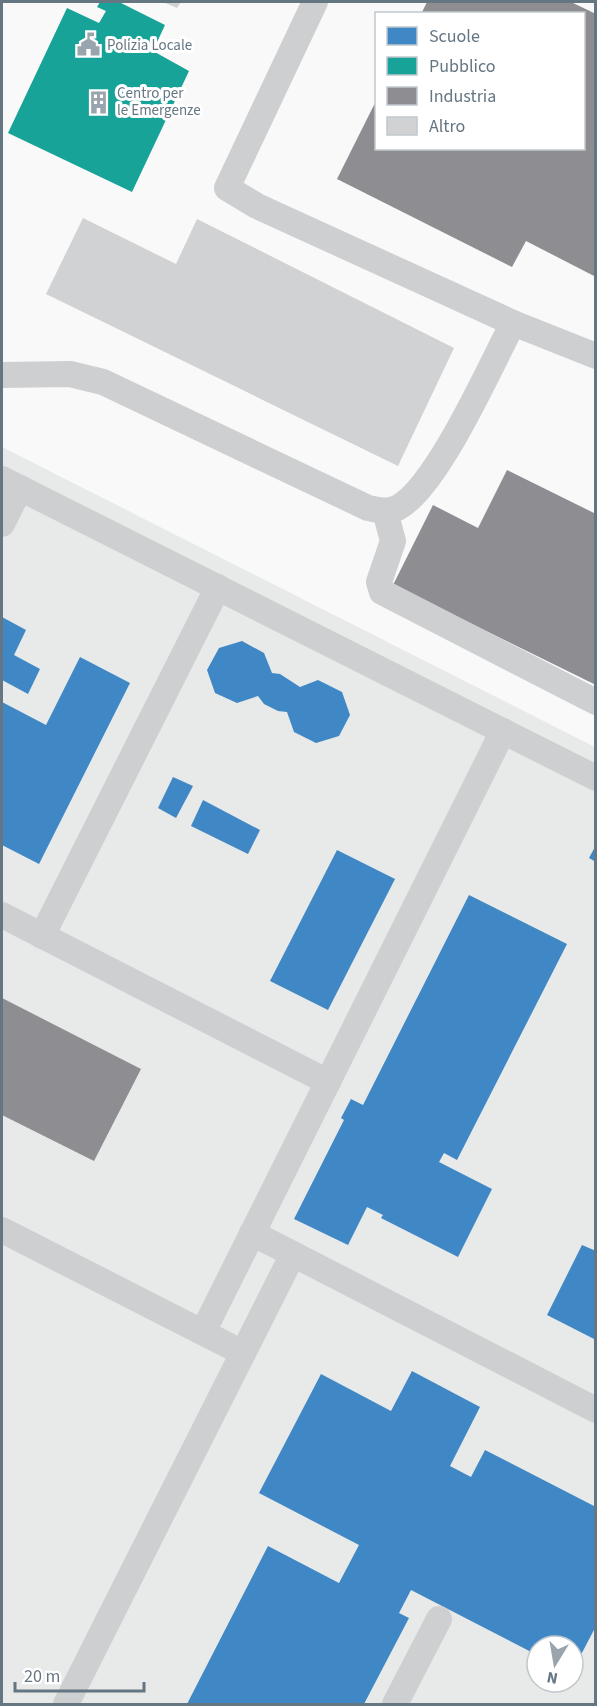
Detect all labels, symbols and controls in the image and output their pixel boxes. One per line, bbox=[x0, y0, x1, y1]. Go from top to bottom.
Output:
legend bbox=[375, 12, 585, 150]
text: Scuole bbox=[429, 24, 480, 49]
public building icon: Polizia Locale bbox=[76, 32, 102, 58]
place label: Polizia Locale bbox=[107, 35, 192, 56]
text: Pubblico bbox=[429, 54, 496, 79]
place label: Centro per le Emergenze bbox=[117, 83, 201, 121]
text: Industria bbox=[429, 84, 496, 109]
building icon: Centro per le Emergenze bbox=[86, 89, 112, 115]
text: Altro bbox=[429, 114, 465, 139]
north arrow bbox=[525, 1634, 585, 1694]
scale bar bbox=[15, 1655, 144, 1693]
text: 20 m bbox=[24, 1664, 60, 1689]
text: N bbox=[545, 1666, 560, 1690]

